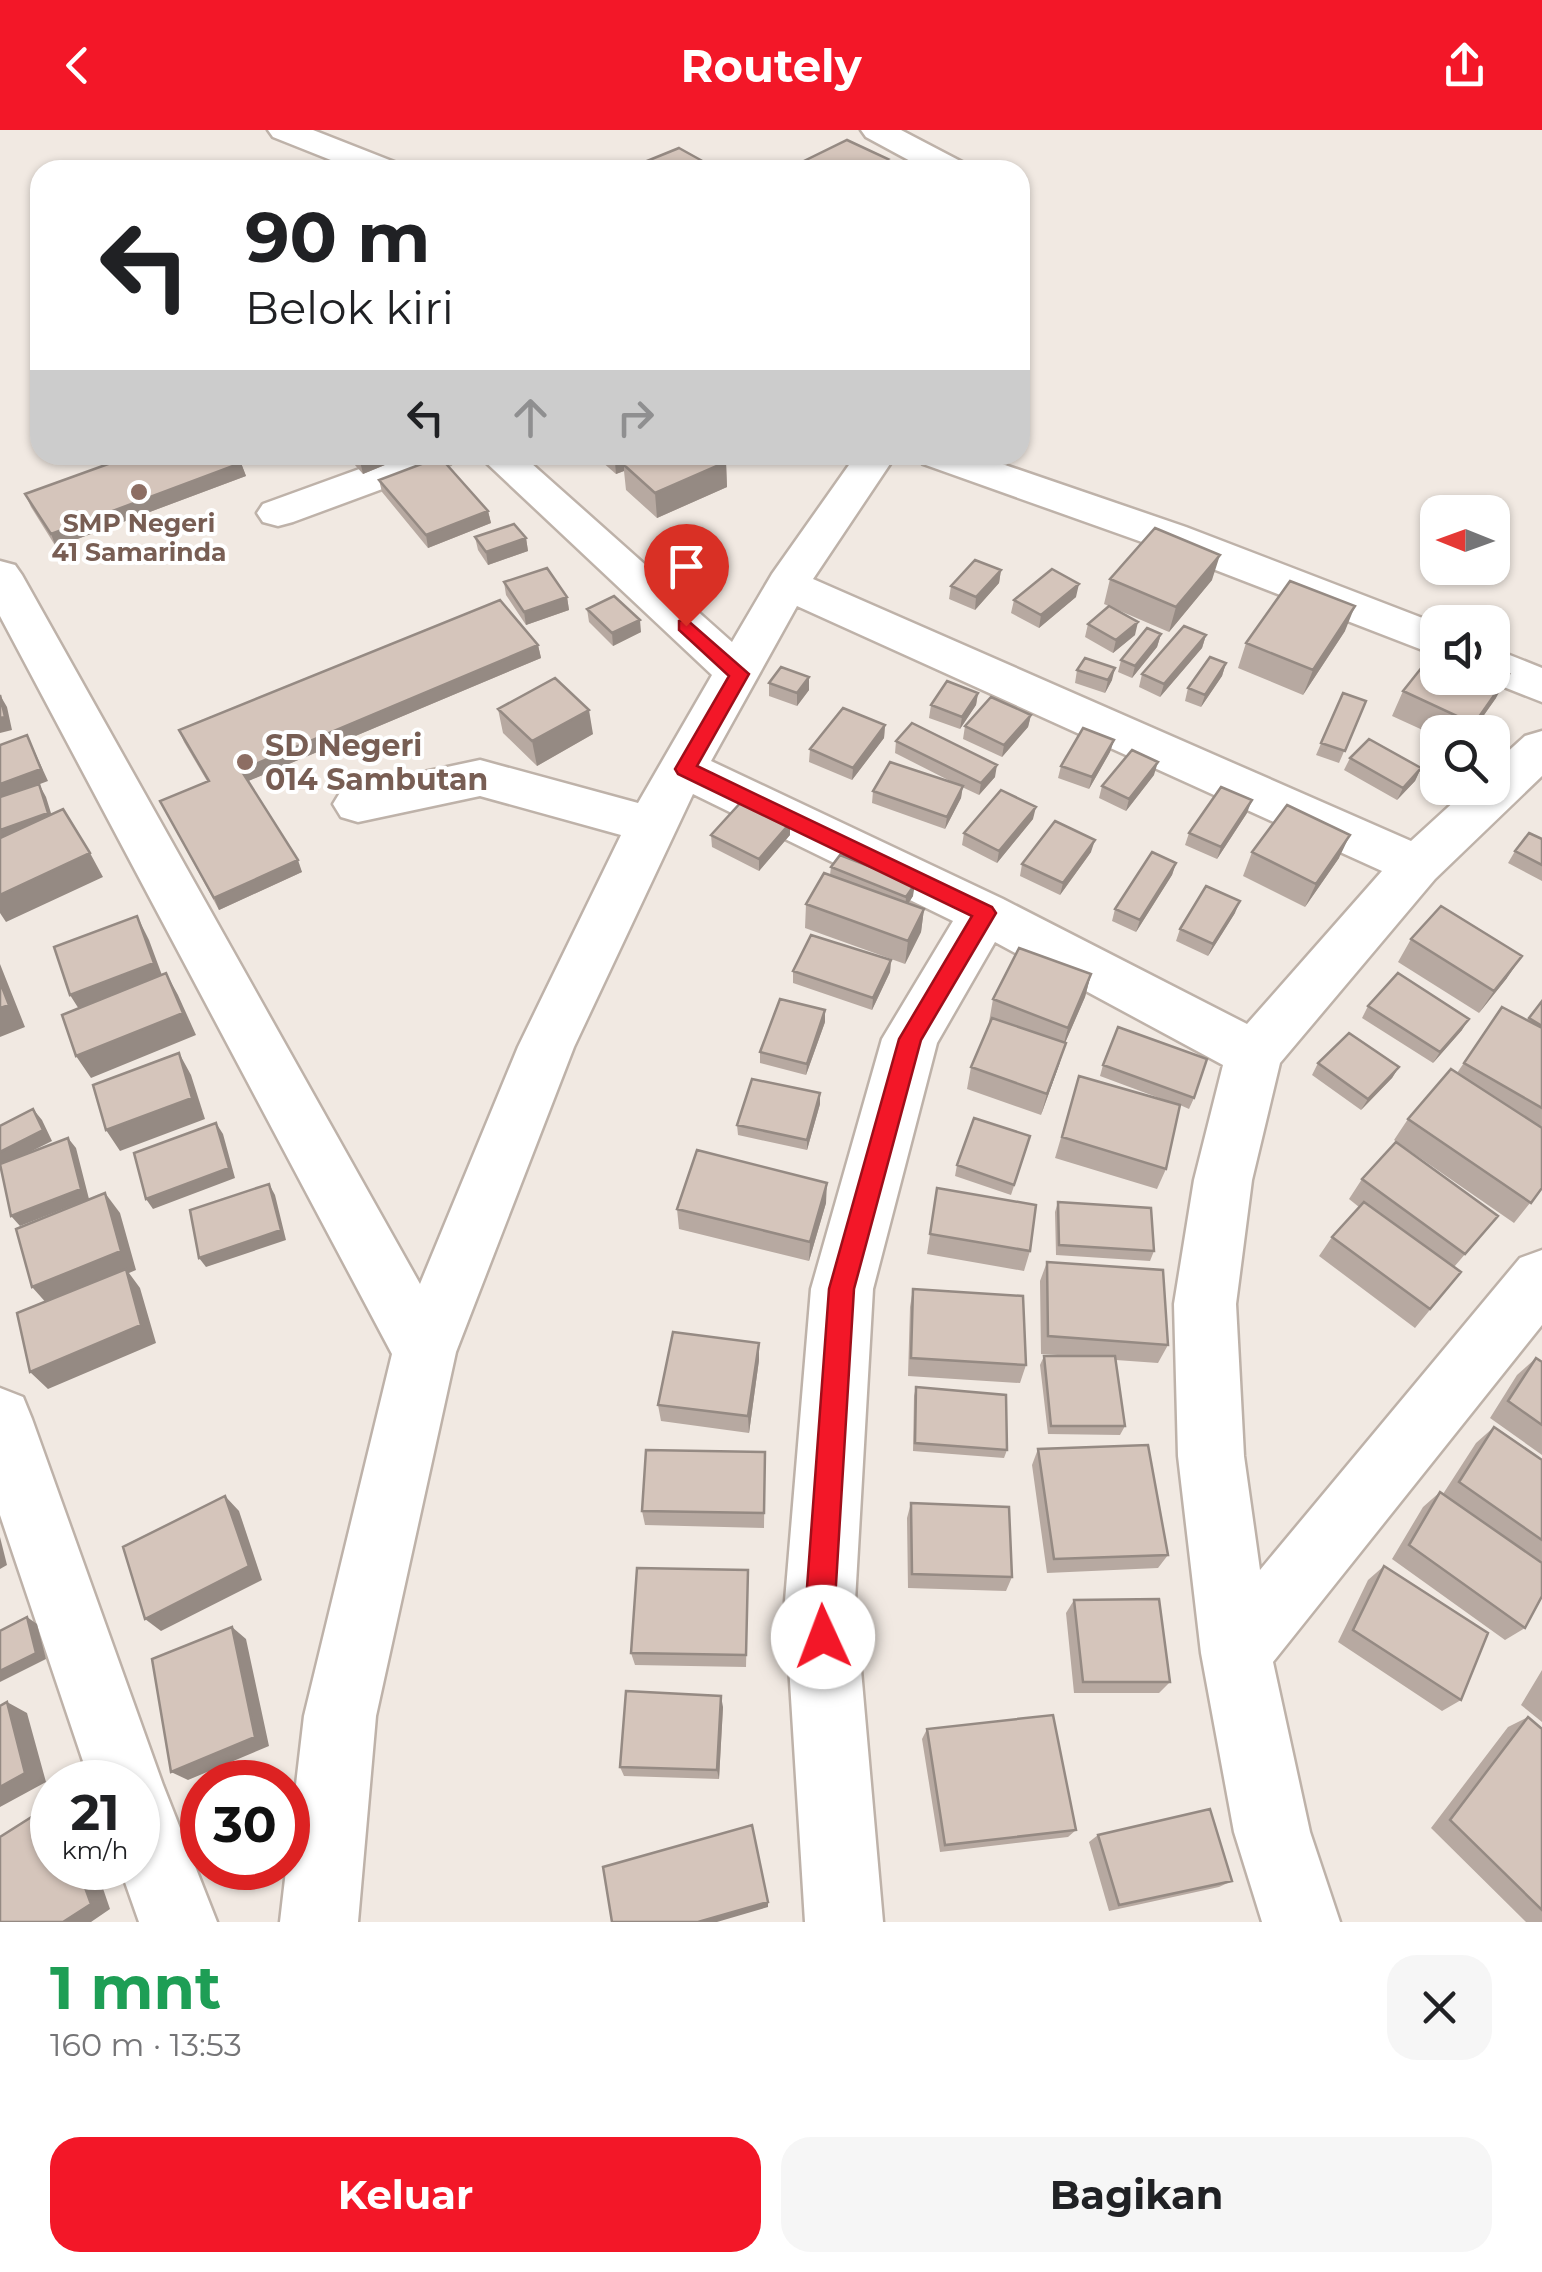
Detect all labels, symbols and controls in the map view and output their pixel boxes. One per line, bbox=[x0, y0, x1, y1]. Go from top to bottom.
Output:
icon: back bbox=[50, 38, 105, 93]
text: Routely bbox=[680, 38, 862, 93]
icon: share bbox=[1437, 38, 1492, 93]
text: 90 m bbox=[245, 194, 430, 280]
icon: left bbox=[80, 200, 210, 330]
text: Belok kiri bbox=[245, 280, 454, 335]
icon: left bbox=[398, 390, 453, 445]
icon: ahead bbox=[503, 390, 558, 445]
icon: right bbox=[608, 390, 663, 445]
marker: SMP Negeri 41 Samarinda bbox=[128, 481, 150, 503]
north arrow bbox=[1420, 495, 1510, 585]
map controls bbox=[1420, 495, 1510, 805]
place label: SMP Negeri 41 Samarinda bbox=[52, 508, 226, 567]
pin bbox=[644, 524, 729, 627]
icon: arrive bbox=[659, 539, 714, 594]
button: sound bbox=[1420, 605, 1510, 695]
button: search bbox=[1420, 715, 1510, 805]
place label: SD Negeri 014 Sambutan bbox=[265, 727, 488, 798]
marker: SD Negeri 014 Sambutan bbox=[234, 751, 256, 773]
position arrow bbox=[771, 1585, 875, 1689]
speed limit sign: 30 bbox=[180, 1760, 310, 1890]
text: 21 bbox=[70, 1782, 120, 1843]
text: km/h bbox=[62, 1835, 128, 1865]
text: 1 mnt bbox=[50, 1951, 221, 2024]
button: close bbox=[1387, 1955, 1492, 2060]
text: 160 m · 13:53 bbox=[50, 2025, 242, 2064]
button: Keluar bbox=[50, 2137, 761, 2252]
button: Bagikan bbox=[781, 2137, 1492, 2252]

